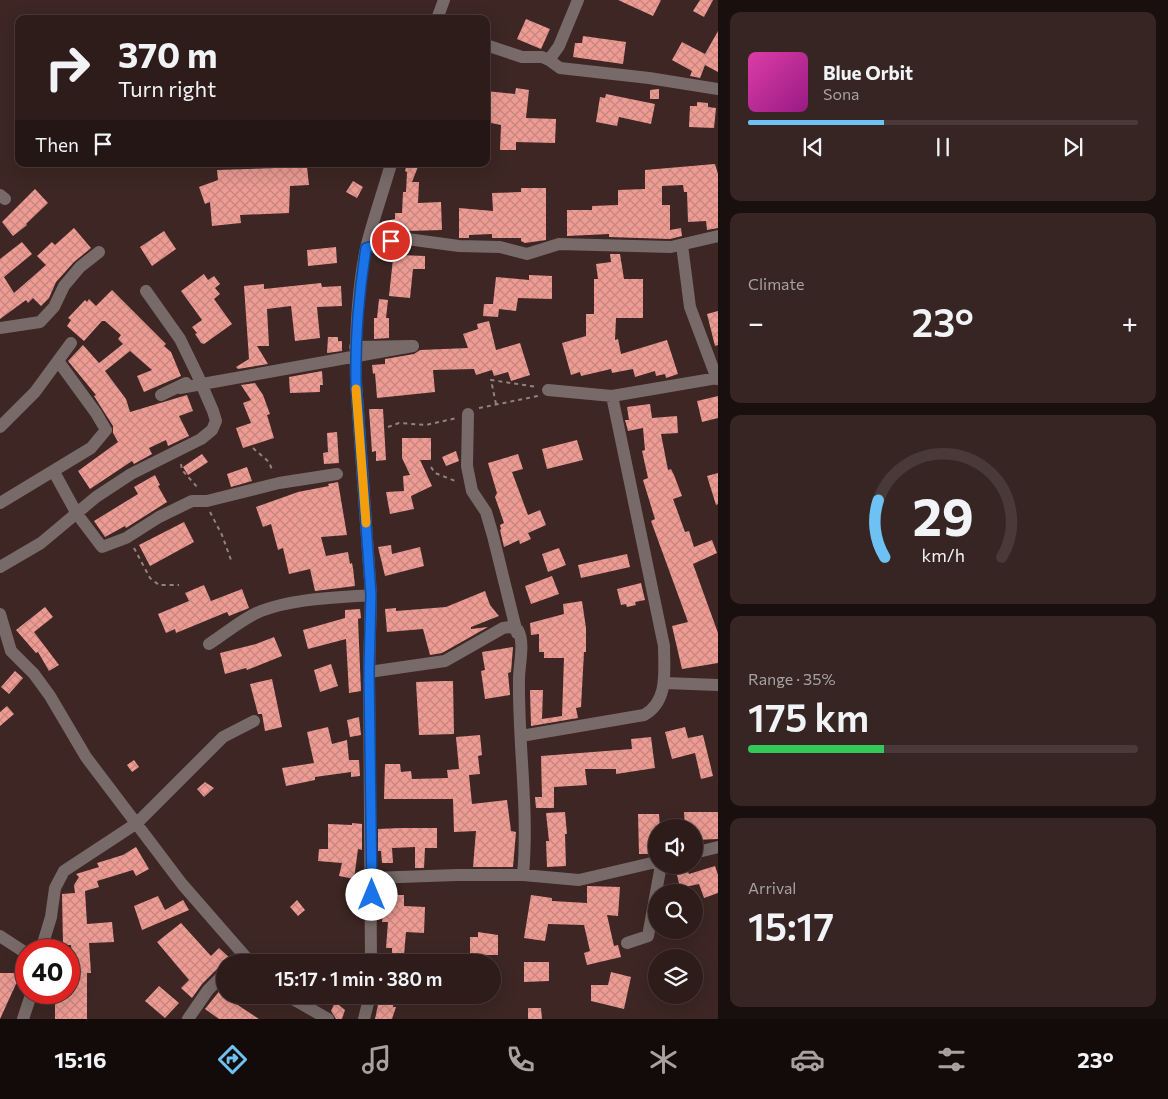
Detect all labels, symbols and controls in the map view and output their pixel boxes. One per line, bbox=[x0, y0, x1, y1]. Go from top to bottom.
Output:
text: 370 m bbox=[118, 32, 218, 75]
icon: right bbox=[35, 35, 100, 100]
text: Blue Orbit bbox=[823, 61, 913, 84]
text: Turn right bbox=[118, 75, 216, 102]
text: Sona bbox=[823, 84, 859, 103]
icon: arrive bbox=[89, 130, 117, 158]
text: Then bbox=[35, 133, 79, 156]
icon: previous bbox=[799, 133, 827, 161]
icon: pause bbox=[929, 133, 957, 161]
icon: next bbox=[1059, 133, 1087, 161]
pin bbox=[370, 220, 412, 262]
icon: arrive bbox=[377, 227, 405, 255]
text: Climate bbox=[748, 274, 804, 293]
text: 23° bbox=[912, 298, 974, 345]
text: − bbox=[748, 305, 764, 339]
text: + bbox=[1122, 305, 1138, 339]
text: 29 bbox=[912, 483, 974, 547]
text: km/h bbox=[921, 544, 965, 566]
text: Range · 35% bbox=[748, 669, 835, 688]
text: 175 km bbox=[748, 693, 869, 740]
map controls bbox=[648, 819, 703, 1004]
button: sound bbox=[648, 819, 703, 874]
position arrow bbox=[345, 868, 397, 920]
text: Arrival bbox=[748, 878, 796, 897]
button: search bbox=[648, 884, 703, 939]
text: 15:17 bbox=[748, 902, 834, 949]
speed limit sign: 40 bbox=[15, 939, 80, 1004]
button: layers bbox=[648, 949, 703, 1004]
text: 15:17 · 1 min · 380 m bbox=[275, 967, 442, 990]
icon: directions bbox=[215, 1042, 250, 1077]
icon: music bbox=[359, 1042, 394, 1077]
icon: phone bbox=[503, 1042, 538, 1077]
icon: climate bbox=[646, 1042, 681, 1077]
icon: car bbox=[790, 1042, 825, 1077]
icon: filters bbox=[934, 1042, 969, 1077]
text: 15:16 bbox=[54, 1046, 106, 1073]
text: 23° bbox=[1077, 1046, 1114, 1073]

